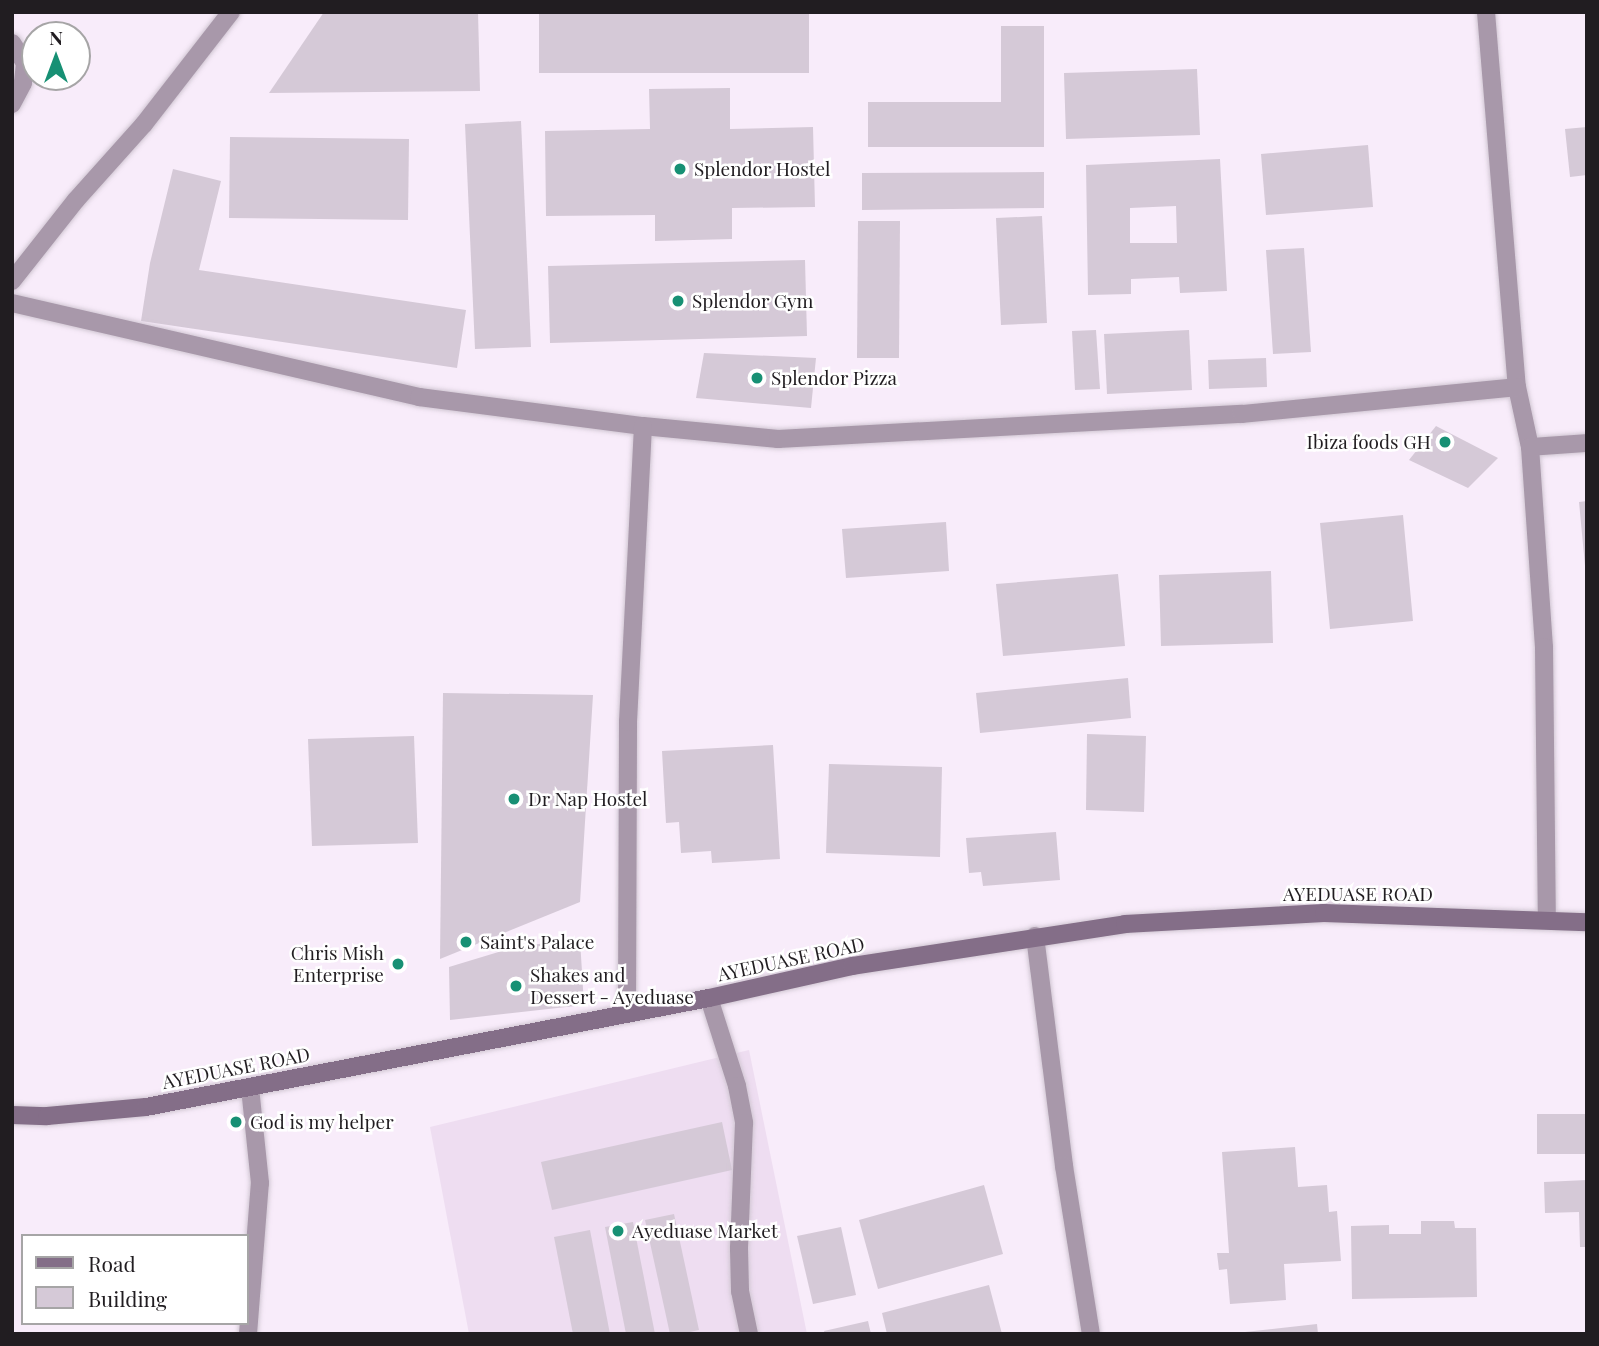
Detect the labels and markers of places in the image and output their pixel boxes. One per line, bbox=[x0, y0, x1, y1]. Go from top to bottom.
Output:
place label: Splendor Hostel bbox=[694, 158, 831, 180]
marker: Splendor Hostel bbox=[672, 161, 688, 177]
place label: Splendor Gym bbox=[692, 290, 814, 312]
marker: Splendor Gym bbox=[670, 293, 686, 309]
place label: Splendor Pizza bbox=[771, 367, 897, 389]
marker: Splendor Pizza bbox=[749, 370, 765, 386]
place label: Ibiza foods GH bbox=[1306, 431, 1431, 453]
marker: Ibiza foods GH bbox=[1437, 434, 1453, 450]
place label: Dr Nap Hostel bbox=[528, 788, 648, 810]
marker: Dr Nap Hostel bbox=[506, 791, 522, 807]
place label: Saint's Palace bbox=[480, 931, 594, 953]
marker: Saint's Palace bbox=[458, 934, 474, 950]
place label: Chris Mish Enterprise bbox=[291, 942, 384, 986]
marker: Chris Mish Enterprise bbox=[390, 956, 406, 972]
place label: Shakes and Dessert - Ayeduase bbox=[530, 964, 695, 1008]
marker: Shakes and Dessert - Ayeduase bbox=[508, 978, 524, 994]
place label: God is my helper bbox=[250, 1111, 395, 1133]
marker: God is my helper bbox=[228, 1114, 244, 1130]
place label: Ayeduase Market bbox=[632, 1220, 778, 1242]
marker: Ayeduase Market bbox=[610, 1223, 626, 1239]

